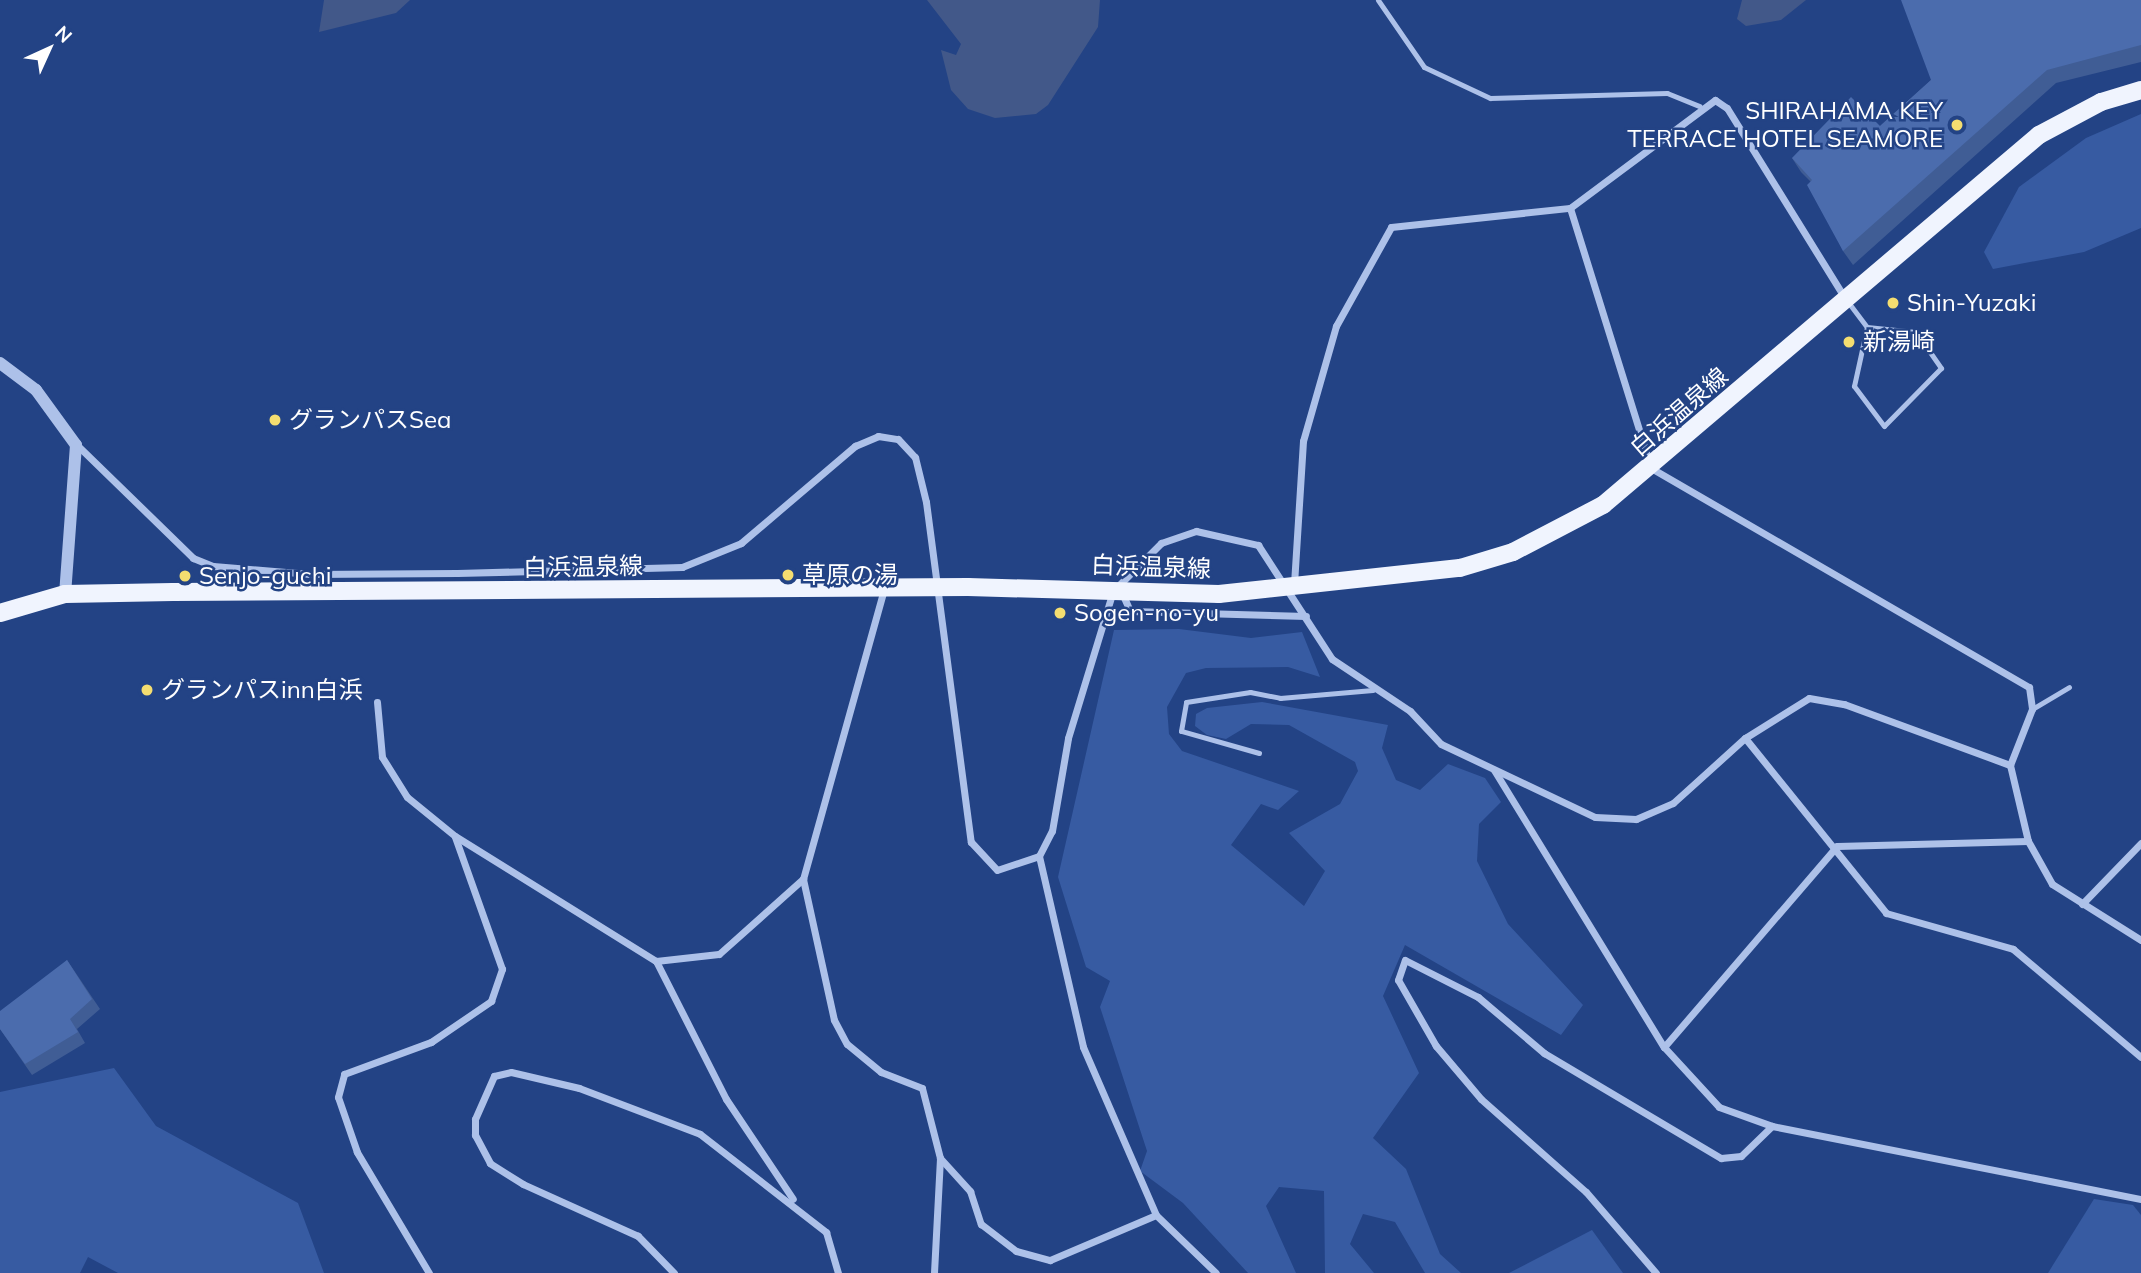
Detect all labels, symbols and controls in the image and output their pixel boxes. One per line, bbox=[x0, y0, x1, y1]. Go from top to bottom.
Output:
north arrow bbox=[14, 14, 84, 84]
text: N bbox=[50, 21, 77, 48]
place label: SHIRAHAMA KEY TERRACE HOTEL SEAMORE bbox=[1627, 97, 1943, 153]
marker: SHIRAHAMA KEY TERRACE HOTEL SEAMORE bbox=[1949, 117, 1965, 133]
place label: Shin-Yuzaki bbox=[1907, 289, 2036, 317]
marker: Shin-Yuzaki bbox=[1885, 295, 1901, 311]
place label: 新湯崎 bbox=[1863, 328, 1935, 356]
marker: 新湯崎 bbox=[1841, 334, 1857, 350]
street label: 白浜温泉線 bbox=[1624, 362, 1734, 462]
place label: グランパスSea bbox=[289, 406, 451, 434]
marker: グランパスSea bbox=[267, 412, 283, 428]
street label: 白浜温泉線 bbox=[1091, 551, 1211, 583]
street label: 白浜温泉線 bbox=[523, 552, 643, 582]
place label: 草原の湯 bbox=[802, 561, 898, 589]
place label: Senjo-guchi bbox=[199, 562, 331, 590]
marker: 草原の湯 bbox=[780, 567, 796, 583]
marker: Senjo-guchi bbox=[177, 568, 193, 584]
place label: Sogen-no-yu bbox=[1074, 599, 1219, 627]
marker: Sogen-no-yu bbox=[1052, 605, 1068, 621]
place label: グランパスinn白浜 bbox=[161, 676, 363, 704]
marker: グランパスinn白浜 bbox=[139, 682, 155, 698]

